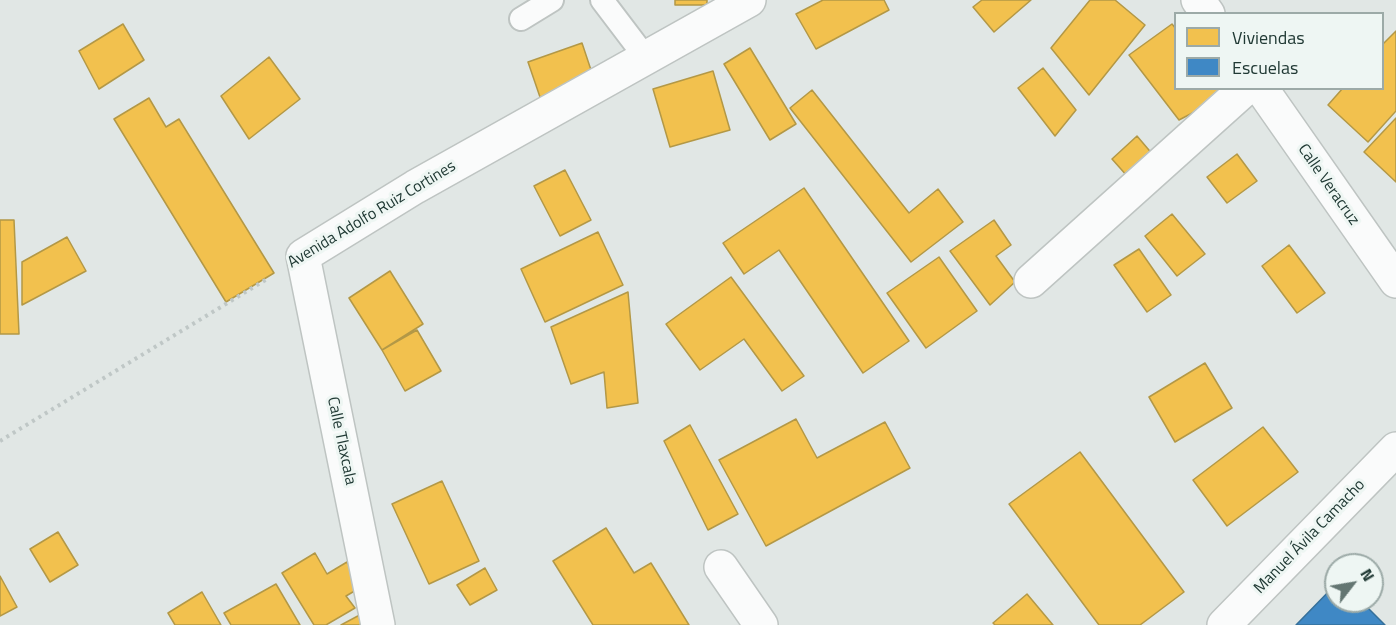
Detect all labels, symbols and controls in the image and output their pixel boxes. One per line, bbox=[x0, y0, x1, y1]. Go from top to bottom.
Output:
legend bbox=[1174, 12, 1384, 90]
text: Viviendas bbox=[1232, 24, 1305, 51]
text: Escuelas bbox=[1232, 54, 1298, 81]
street label: Calle Veracruz bbox=[1293, 141, 1363, 229]
street label: Avenida Adolfo Ruiz Cortines bbox=[285, 157, 459, 273]
street label: Calle Tlaxcala bbox=[322, 395, 360, 487]
street label: Manuel Ávila Camacho bbox=[1250, 476, 1370, 598]
north arrow bbox=[1324, 553, 1384, 613]
text: N bbox=[1355, 564, 1381, 586]

